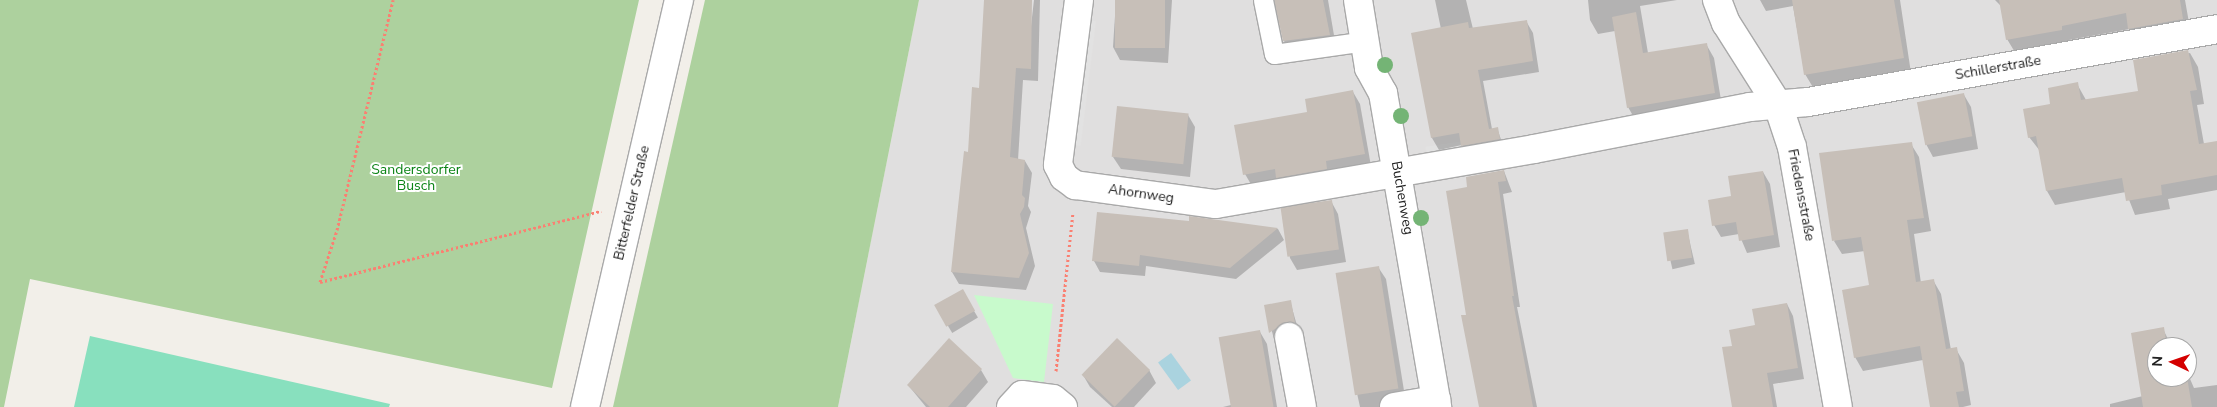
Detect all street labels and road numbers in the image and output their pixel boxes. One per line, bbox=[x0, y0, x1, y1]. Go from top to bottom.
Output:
street label: Schillerstraße bbox=[1954, 52, 2042, 84]
street label: Bitterfelder Straße bbox=[611, 144, 653, 262]
street label: Friedensstraße bbox=[1784, 147, 1818, 243]
street label: Buchenweg bbox=[1387, 160, 1417, 236]
street label: Ahornweg bbox=[1107, 181, 1175, 207]

